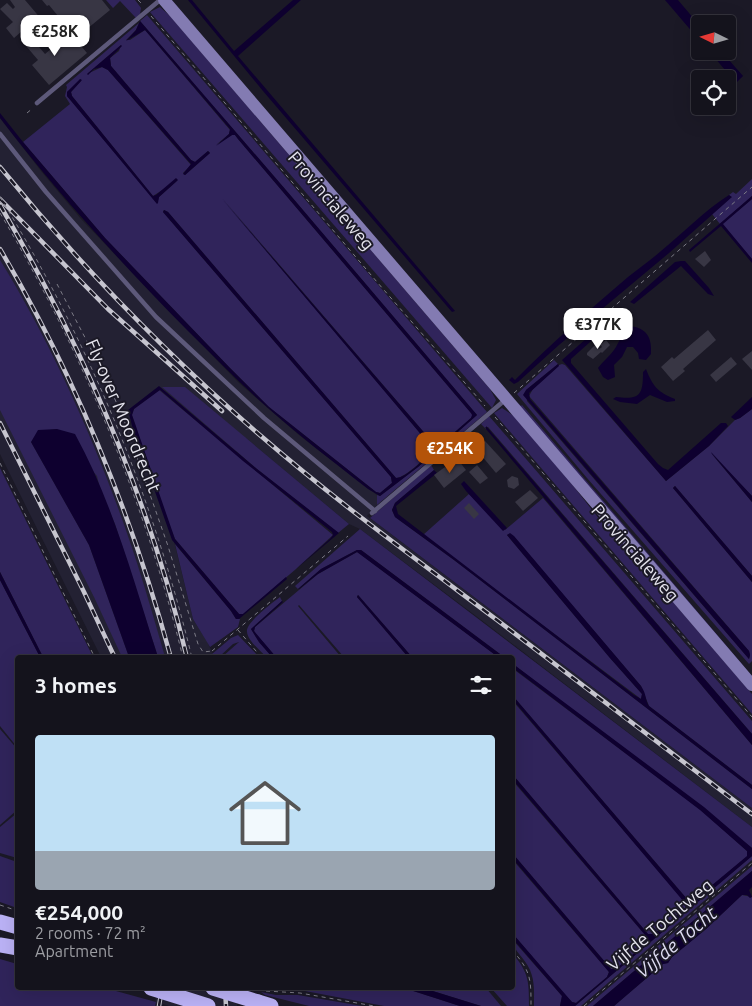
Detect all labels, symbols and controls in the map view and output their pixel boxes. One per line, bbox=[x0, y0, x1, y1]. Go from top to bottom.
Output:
pin: €258K bbox=[20, 15, 90, 57]
north arrow bbox=[691, 15, 736, 60]
map controls bbox=[691, 15, 736, 115]
text: €258K bbox=[32, 22, 78, 40]
button: locate bbox=[691, 70, 736, 115]
street label: Provincialeweg bbox=[285, 147, 379, 254]
pin: €377K bbox=[563, 308, 633, 350]
text: €377K bbox=[575, 315, 621, 333]
street label: Fly-over Moordrecht bbox=[83, 336, 165, 495]
pin: €254K bbox=[415, 432, 485, 474]
text: €254K bbox=[427, 439, 473, 457]
street label: Provincialeweg bbox=[588, 500, 683, 605]
icon: filters bbox=[467, 671, 495, 699]
text: 3 homes bbox=[35, 673, 117, 697]
icon: home bbox=[220, 768, 310, 858]
street label: Vijfde Tochtweg bbox=[603, 874, 717, 976]
text: €254,000 bbox=[35, 900, 123, 924]
water label: Vijfde Tocht bbox=[631, 901, 721, 983]
text: 2 rooms · 72 m² bbox=[35, 924, 146, 942]
text: Apartment bbox=[35, 942, 113, 960]

